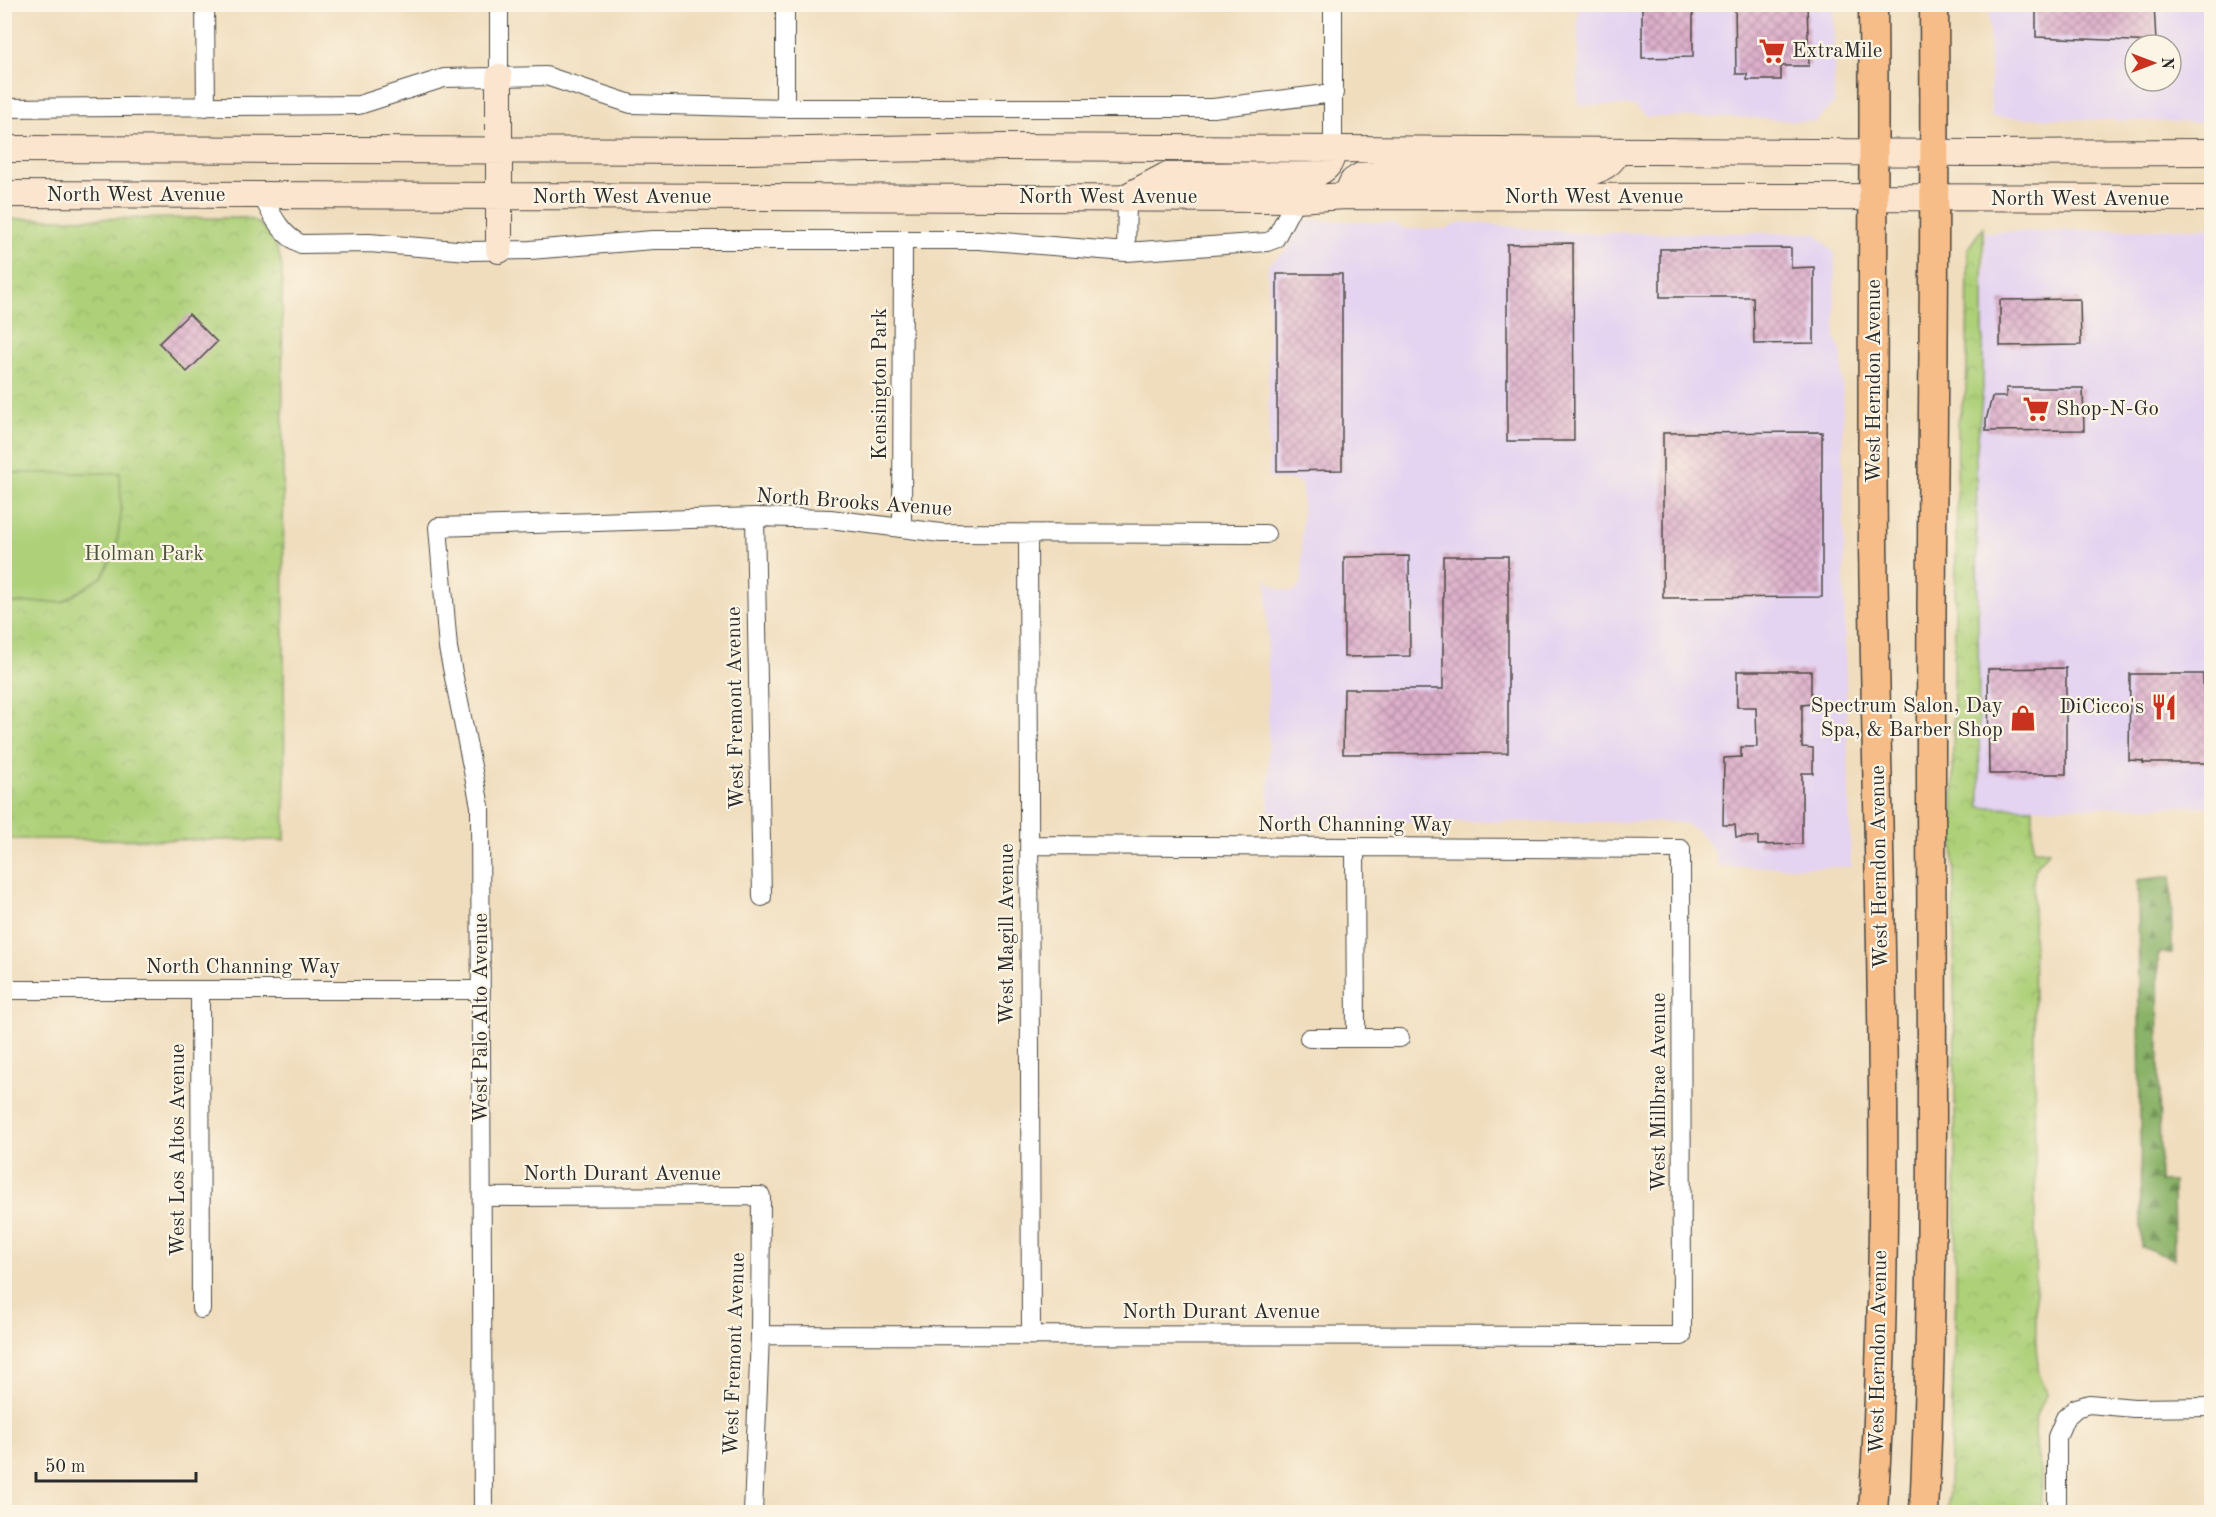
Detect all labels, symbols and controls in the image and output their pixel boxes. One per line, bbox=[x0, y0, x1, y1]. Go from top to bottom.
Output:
north arrow bbox=[2123, 33, 2183, 93]
supermarket icon: ExtraMile bbox=[1757, 36, 1787, 66]
place label: ExtraMile bbox=[1792, 41, 1882, 62]
text: N bbox=[2158, 57, 2174, 70]
street label: North West Avenue bbox=[47, 185, 225, 206]
street label: North West Avenue bbox=[533, 187, 711, 208]
street label: North West Avenue bbox=[1019, 187, 1197, 208]
street label: North West Avenue bbox=[1505, 187, 1683, 208]
street label: North West Avenue bbox=[1991, 189, 2169, 210]
street label: West Herndon Avenue bbox=[1864, 279, 1885, 483]
street label: Kensington Park bbox=[870, 308, 891, 460]
supermarket icon: Shop-N-Go bbox=[2021, 394, 2051, 424]
place label: Shop-N-Go bbox=[2056, 399, 2159, 420]
street label: North Brooks Avenue bbox=[755, 486, 953, 520]
park label: Holman Park bbox=[84, 544, 204, 565]
street label: West Fremont Avenue bbox=[724, 606, 748, 810]
restaurant icon: DiCicco's bbox=[2149, 692, 2179, 722]
place label: Spectrum Salon, Day Spa, & Barber Shop bbox=[1810, 696, 2003, 741]
place label: DiCicco's bbox=[2059, 697, 2144, 718]
shop icon: Spectrum Salon, Day Spa, & Barber Shop bbox=[2008, 703, 2038, 733]
street label: West Herndon Avenue bbox=[1868, 765, 1892, 969]
street label: North Channing Way bbox=[1258, 815, 1452, 836]
street label: West Magill Avenue bbox=[997, 843, 1018, 1025]
street label: West Palo Alto Avenue bbox=[471, 913, 492, 1123]
street label: North Channing Way bbox=[146, 957, 340, 978]
street label: West Millbrae Avenue bbox=[1649, 993, 1670, 1192]
street label: West Los Altos Avenue bbox=[168, 1043, 189, 1257]
street label: North Durant Avenue bbox=[523, 1164, 721, 1185]
street label: West Herndon Avenue bbox=[1867, 1250, 1891, 1454]
street label: West Fremont Avenue bbox=[721, 1252, 749, 1456]
street label: North Durant Avenue bbox=[1122, 1302, 1320, 1323]
scale bar bbox=[36, 1445, 196, 1483]
text: 50 m bbox=[45, 1458, 85, 1476]

